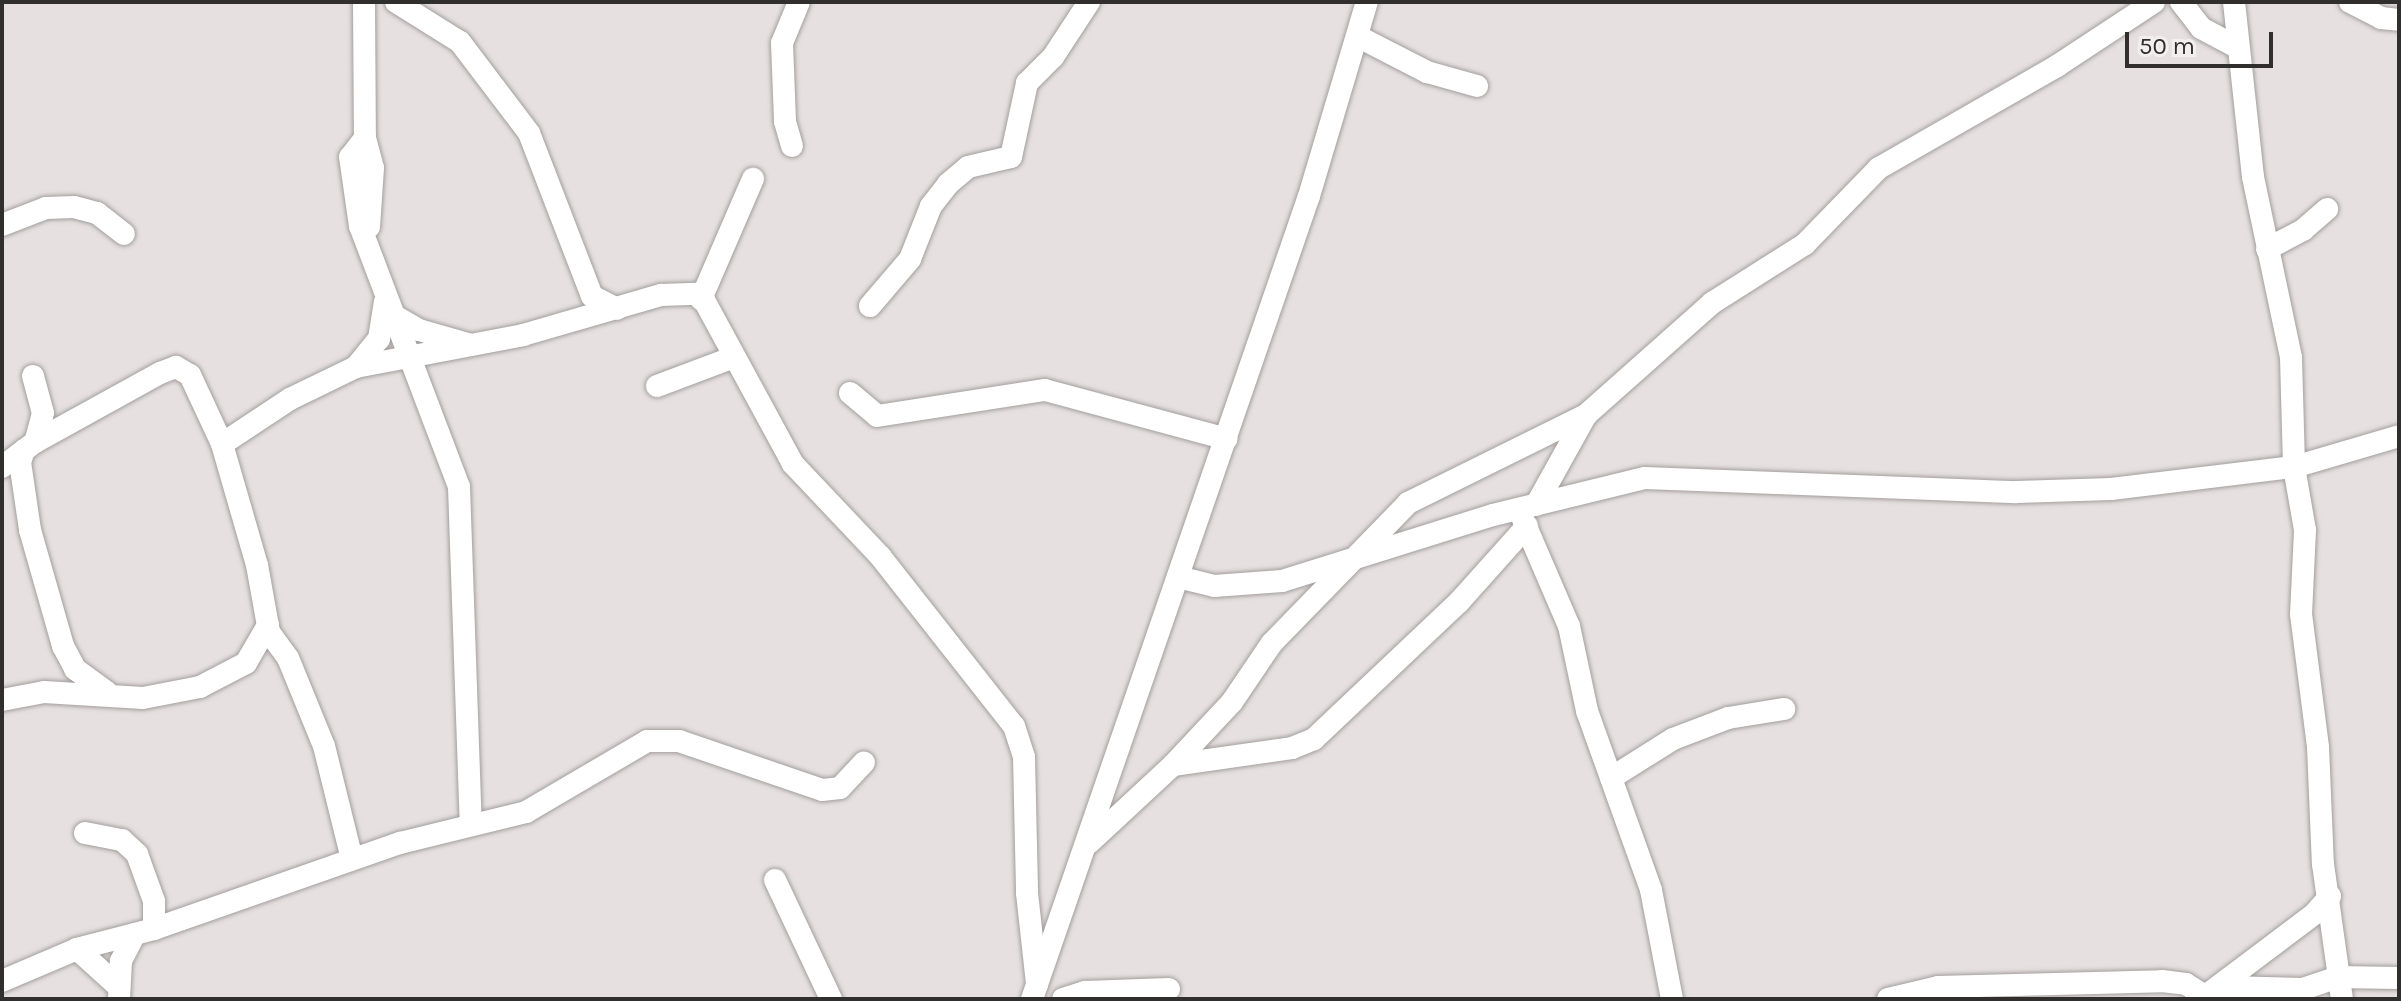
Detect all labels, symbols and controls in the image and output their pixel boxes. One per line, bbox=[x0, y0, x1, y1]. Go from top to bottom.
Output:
scale bar bbox=[2129, 16, 2277, 66]
text: 50 m bbox=[2139, 32, 2195, 60]

